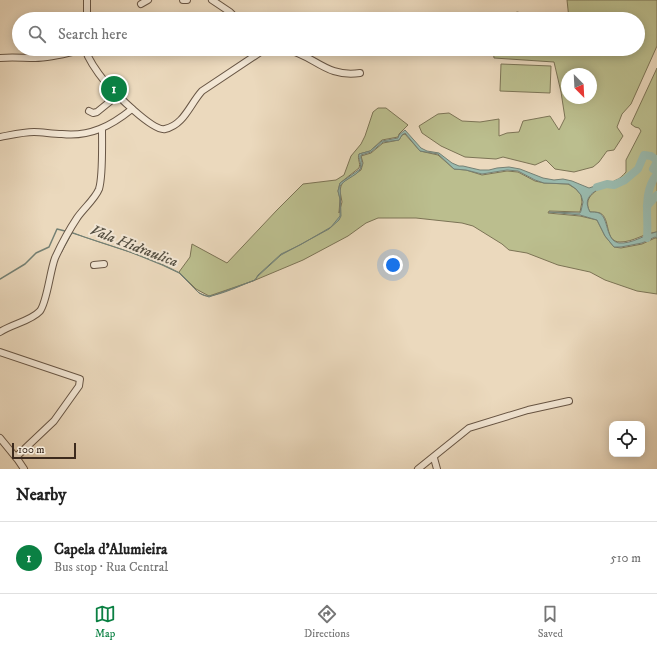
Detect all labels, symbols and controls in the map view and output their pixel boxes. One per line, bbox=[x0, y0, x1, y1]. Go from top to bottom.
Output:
search box bbox=[12, 12, 645, 56]
icon: search bbox=[26, 23, 48, 45]
text: Search here bbox=[58, 25, 127, 44]
north arrow bbox=[561, 68, 597, 104]
pin: 1 bbox=[101, 74, 127, 104]
water label: Vala Hidraulica bbox=[88, 221, 180, 271]
your location bbox=[383, 255, 403, 275]
map controls bbox=[609, 421, 645, 457]
button: locate bbox=[609, 421, 645, 457]
scale bar bbox=[12, 441, 76, 460]
text: 100 m bbox=[18, 443, 44, 457]
text: Nearby bbox=[16, 484, 66, 506]
text: Capela d'Alumieira bbox=[54, 540, 167, 559]
text: 1 bbox=[27, 550, 31, 566]
text: 510 m bbox=[610, 550, 641, 566]
text: Bus stop · Rua Central bbox=[54, 559, 168, 575]
tab: Map bbox=[94, 603, 116, 641]
tab: Directions bbox=[304, 603, 350, 641]
tab: Saved bbox=[538, 603, 563, 641]

